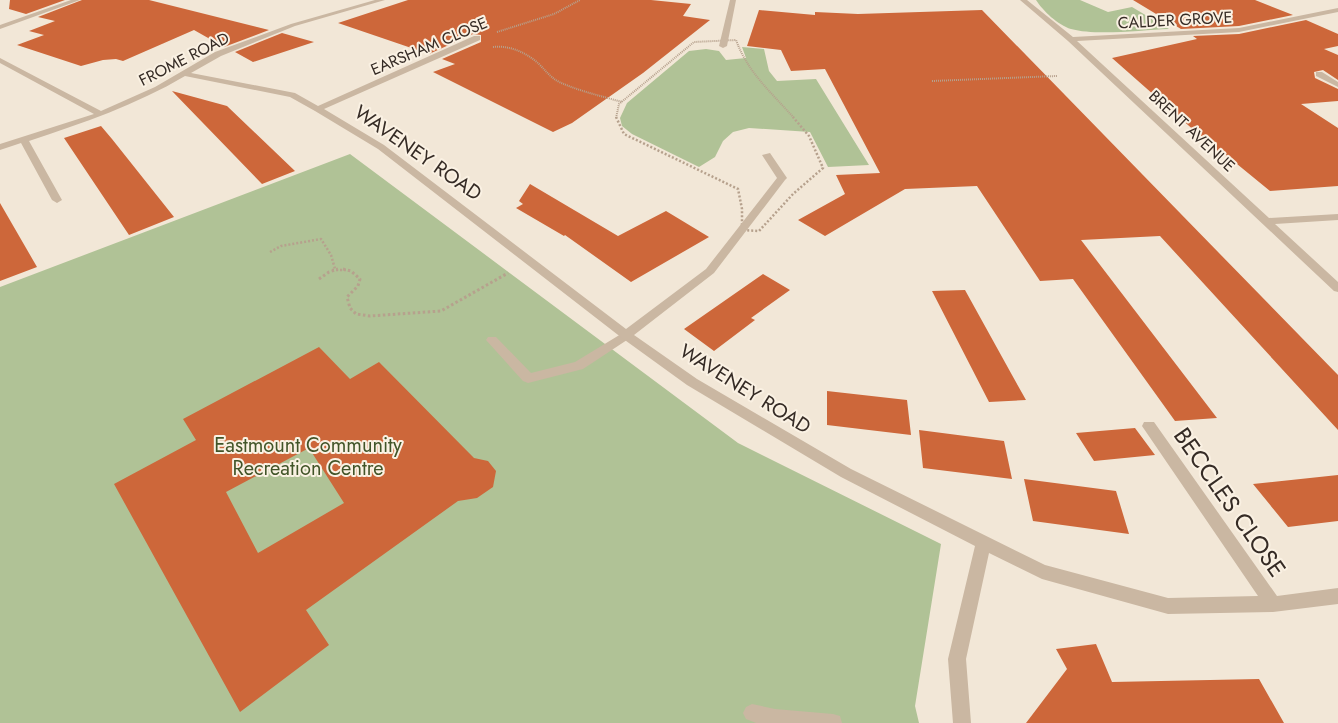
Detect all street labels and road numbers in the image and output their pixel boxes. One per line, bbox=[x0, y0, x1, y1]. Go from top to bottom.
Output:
street label: CALDER GROVE bbox=[1117, 6, 1233, 34]
street label: EARSHAM CLOSE bbox=[367, 11, 491, 81]
street label: FROME ROAD bbox=[135, 26, 233, 92]
street label: BRENT AVENUE bbox=[1144, 85, 1240, 177]
street label: WAVENEY ROAD bbox=[348, 98, 488, 208]
street label: WAVENEY ROAD bbox=[674, 337, 816, 441]
street label: BECCLES CLOSE bbox=[1165, 420, 1295, 584]

